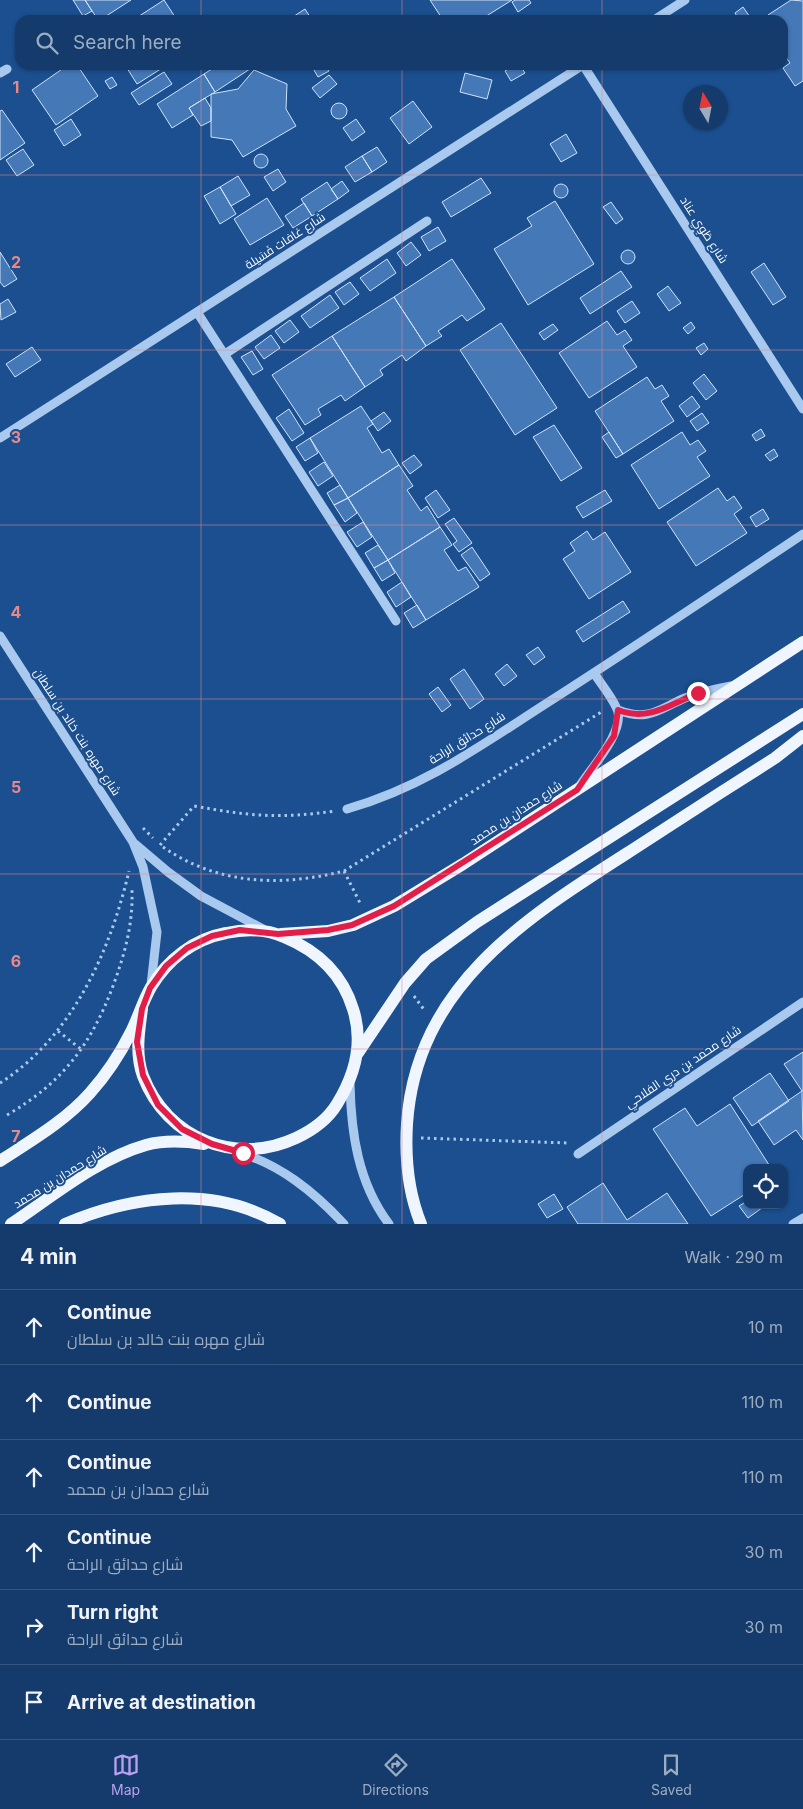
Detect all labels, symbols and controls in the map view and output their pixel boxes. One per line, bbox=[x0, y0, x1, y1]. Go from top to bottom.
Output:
search box bbox=[15, 15, 788, 70]
icon: search bbox=[33, 29, 61, 57]
text: Search here bbox=[73, 31, 182, 54]
text: 1 bbox=[13, 77, 19, 97]
north arrow bbox=[683, 85, 728, 130]
street label: شارع طَوِي عناد bbox=[675, 194, 732, 268]
street label: شارع غافات فَسَيلة bbox=[242, 209, 328, 273]
text: 2 bbox=[11, 252, 21, 272]
text: 3 bbox=[11, 427, 21, 447]
text: 4 bbox=[11, 602, 22, 622]
street label: شارع مهره بنت خالد بن سلطان bbox=[30, 665, 124, 799]
route end bbox=[687, 682, 710, 705]
street label: شارع حدائق الراحة bbox=[426, 708, 508, 768]
text: 5 bbox=[11, 777, 21, 797]
street label: شارع حمدان بن محمد bbox=[467, 777, 565, 849]
text: 6 bbox=[11, 951, 21, 971]
street label: شارع محمد بن دري الفلاحي bbox=[622, 1022, 745, 1114]
text: 7 bbox=[11, 1126, 21, 1146]
street label: شارع حمدان بن محمد bbox=[10, 1142, 110, 1212]
route start bbox=[232, 1142, 255, 1165]
map controls bbox=[743, 1164, 788, 1209]
button: locate bbox=[743, 1164, 788, 1209]
text: 4 min bbox=[20, 1244, 77, 1269]
text: Walk · 290 m bbox=[685, 1247, 783, 1267]
text: Continue bbox=[67, 1301, 152, 1324]
icon: ahead bbox=[20, 1313, 48, 1341]
text: 10 m bbox=[748, 1317, 783, 1337]
text: شارع مهره بنت خالد بن سلطان bbox=[67, 1329, 265, 1349]
icon: ahead bbox=[20, 1388, 48, 1416]
text: Continue bbox=[67, 1391, 152, 1414]
text: 110 m bbox=[741, 1392, 783, 1412]
text: Continue bbox=[67, 1451, 152, 1474]
icon: ahead bbox=[20, 1463, 48, 1491]
text: 110 m bbox=[741, 1467, 783, 1487]
text: شارع حمدان بن محمد bbox=[67, 1479, 209, 1499]
text: Continue bbox=[67, 1526, 152, 1549]
icon: ahead bbox=[20, 1538, 48, 1566]
text: 30 m bbox=[745, 1542, 783, 1562]
text: شارع حدائق الراحة bbox=[67, 1554, 183, 1574]
text: Turn right bbox=[67, 1601, 158, 1624]
icon: right bbox=[20, 1613, 48, 1641]
text: 30 m bbox=[745, 1617, 783, 1637]
text: شارع حدائق الراحة bbox=[67, 1629, 183, 1649]
icon: arrive bbox=[20, 1688, 48, 1716]
text: Arrive at destination bbox=[67, 1691, 256, 1714]
tab: Map bbox=[111, 1751, 140, 1798]
tab: Directions bbox=[362, 1751, 429, 1798]
tab: Saved bbox=[651, 1751, 692, 1798]

